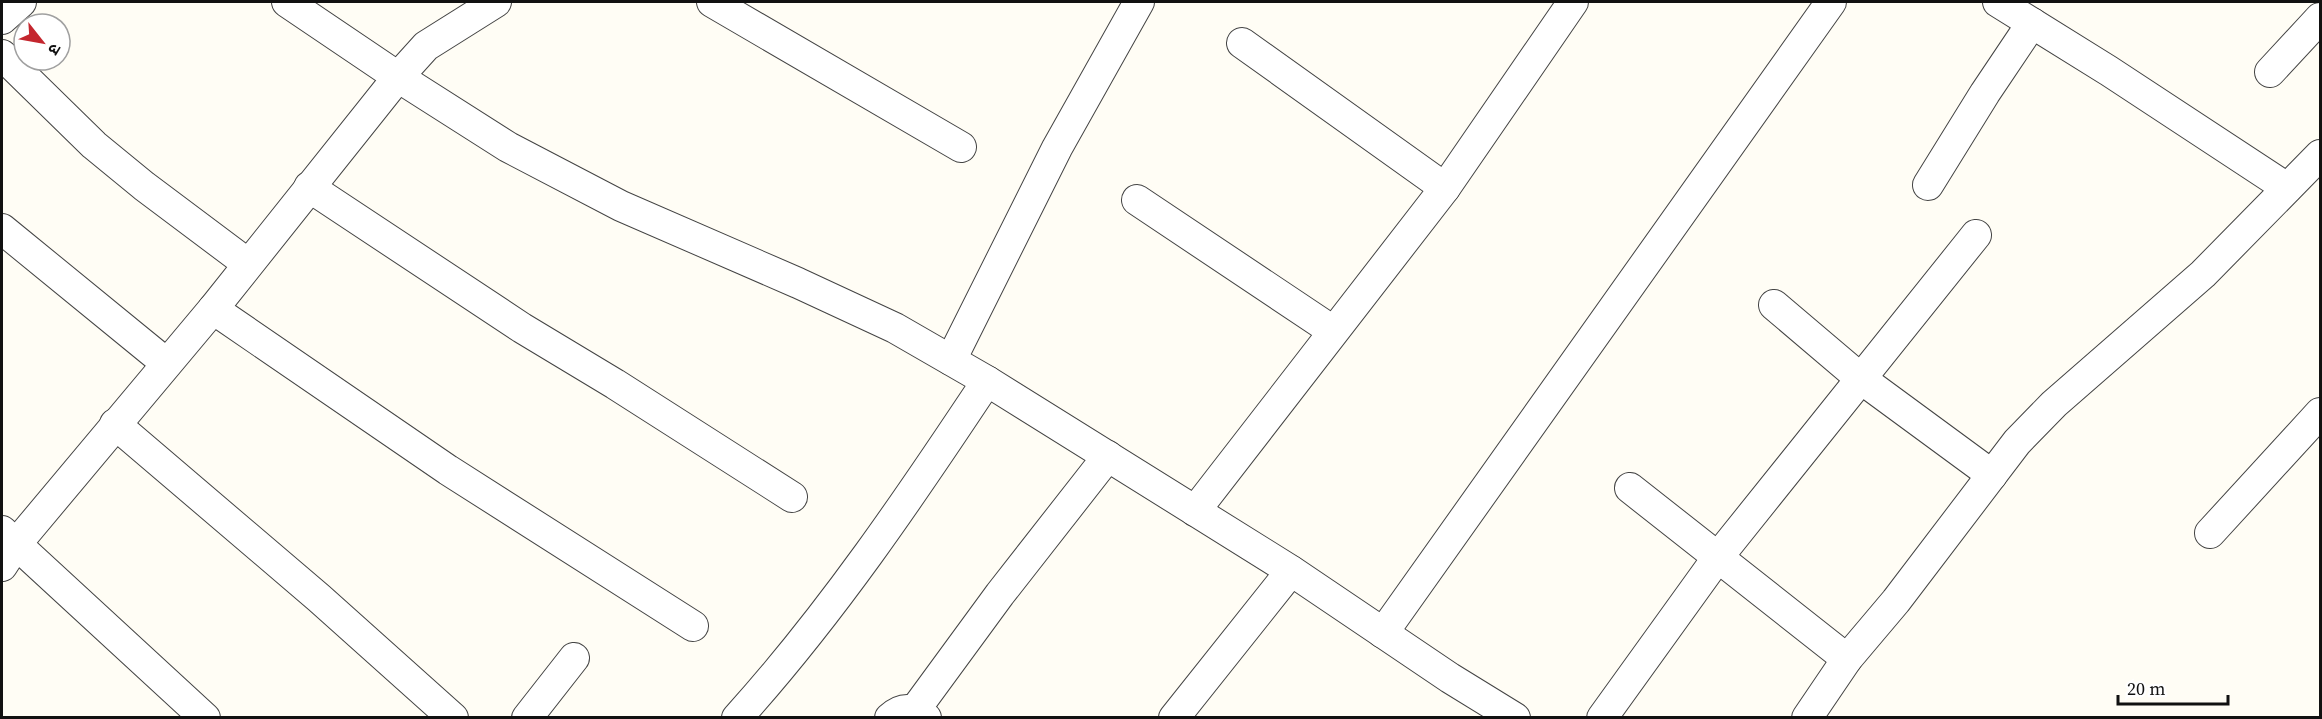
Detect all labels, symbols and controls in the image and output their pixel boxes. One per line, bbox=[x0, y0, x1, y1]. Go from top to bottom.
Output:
north arrow bbox=[12, 12, 72, 72]
text: उ bbox=[43, 40, 67, 60]
scale bar bbox=[2118, 668, 2228, 706]
text: 20 m bbox=[2127, 676, 2165, 701]

